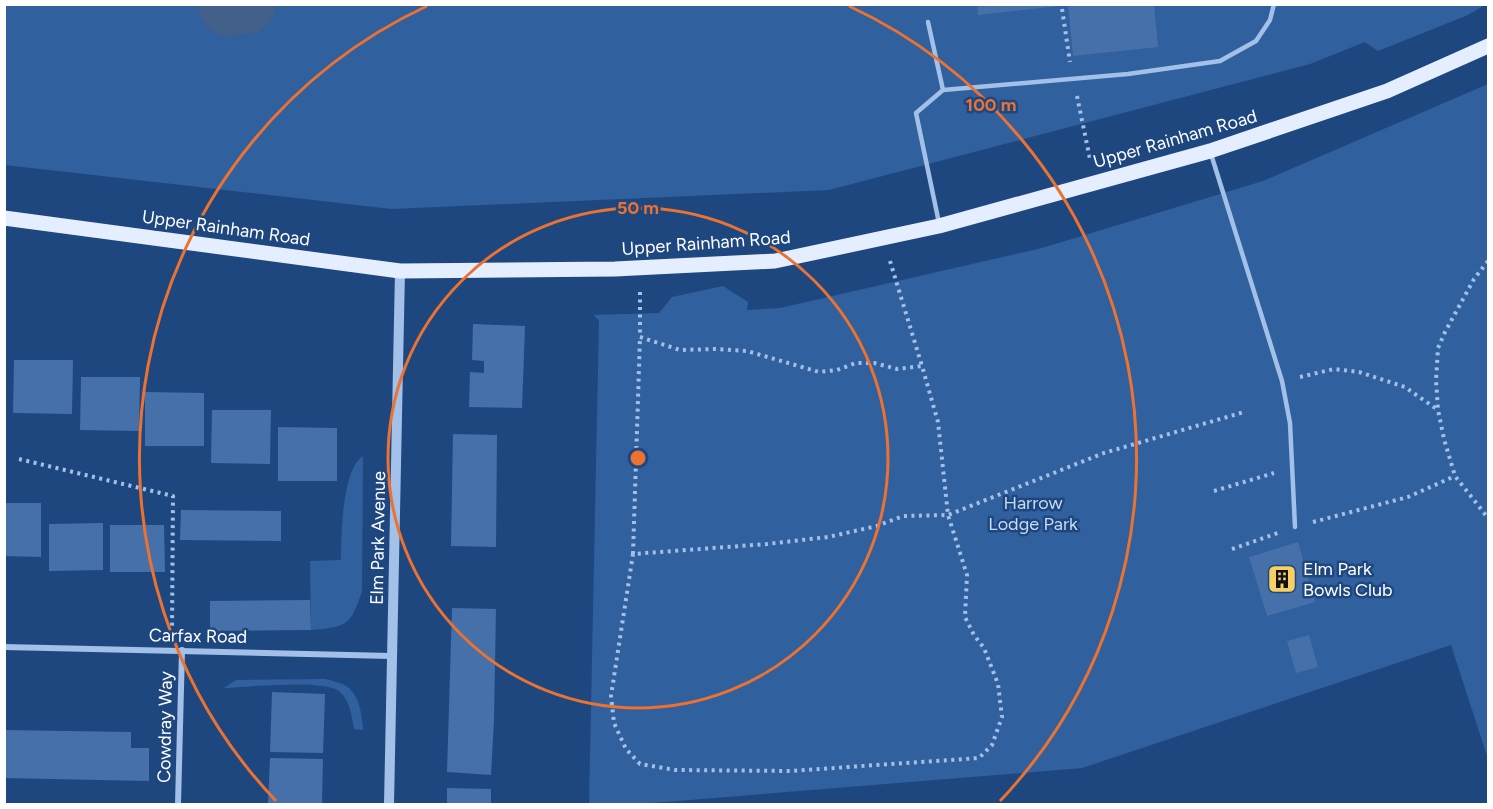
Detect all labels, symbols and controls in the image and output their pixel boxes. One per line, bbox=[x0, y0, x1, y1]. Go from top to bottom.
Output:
text: 100 m bbox=[966, 94, 1016, 116]
street label: Upper Rainham Road bbox=[1091, 105, 1259, 173]
text: 50 m bbox=[617, 197, 659, 219]
street label: Upper Rainham Road bbox=[141, 205, 311, 251]
street label: Upper Rainham Road bbox=[621, 226, 791, 260]
centre of rings bbox=[628, 448, 648, 468]
street label: Elm Park Avenue bbox=[366, 471, 390, 605]
park label: Harrow Lodge Park bbox=[988, 492, 1078, 535]
place label: Elm Park Bowls Club bbox=[1303, 558, 1393, 601]
building icon: Elm Park Bowls Club bbox=[1266, 563, 1298, 595]
street label: Carfax Road bbox=[149, 624, 247, 648]
street label: Cowdray Way bbox=[153, 670, 177, 783]

